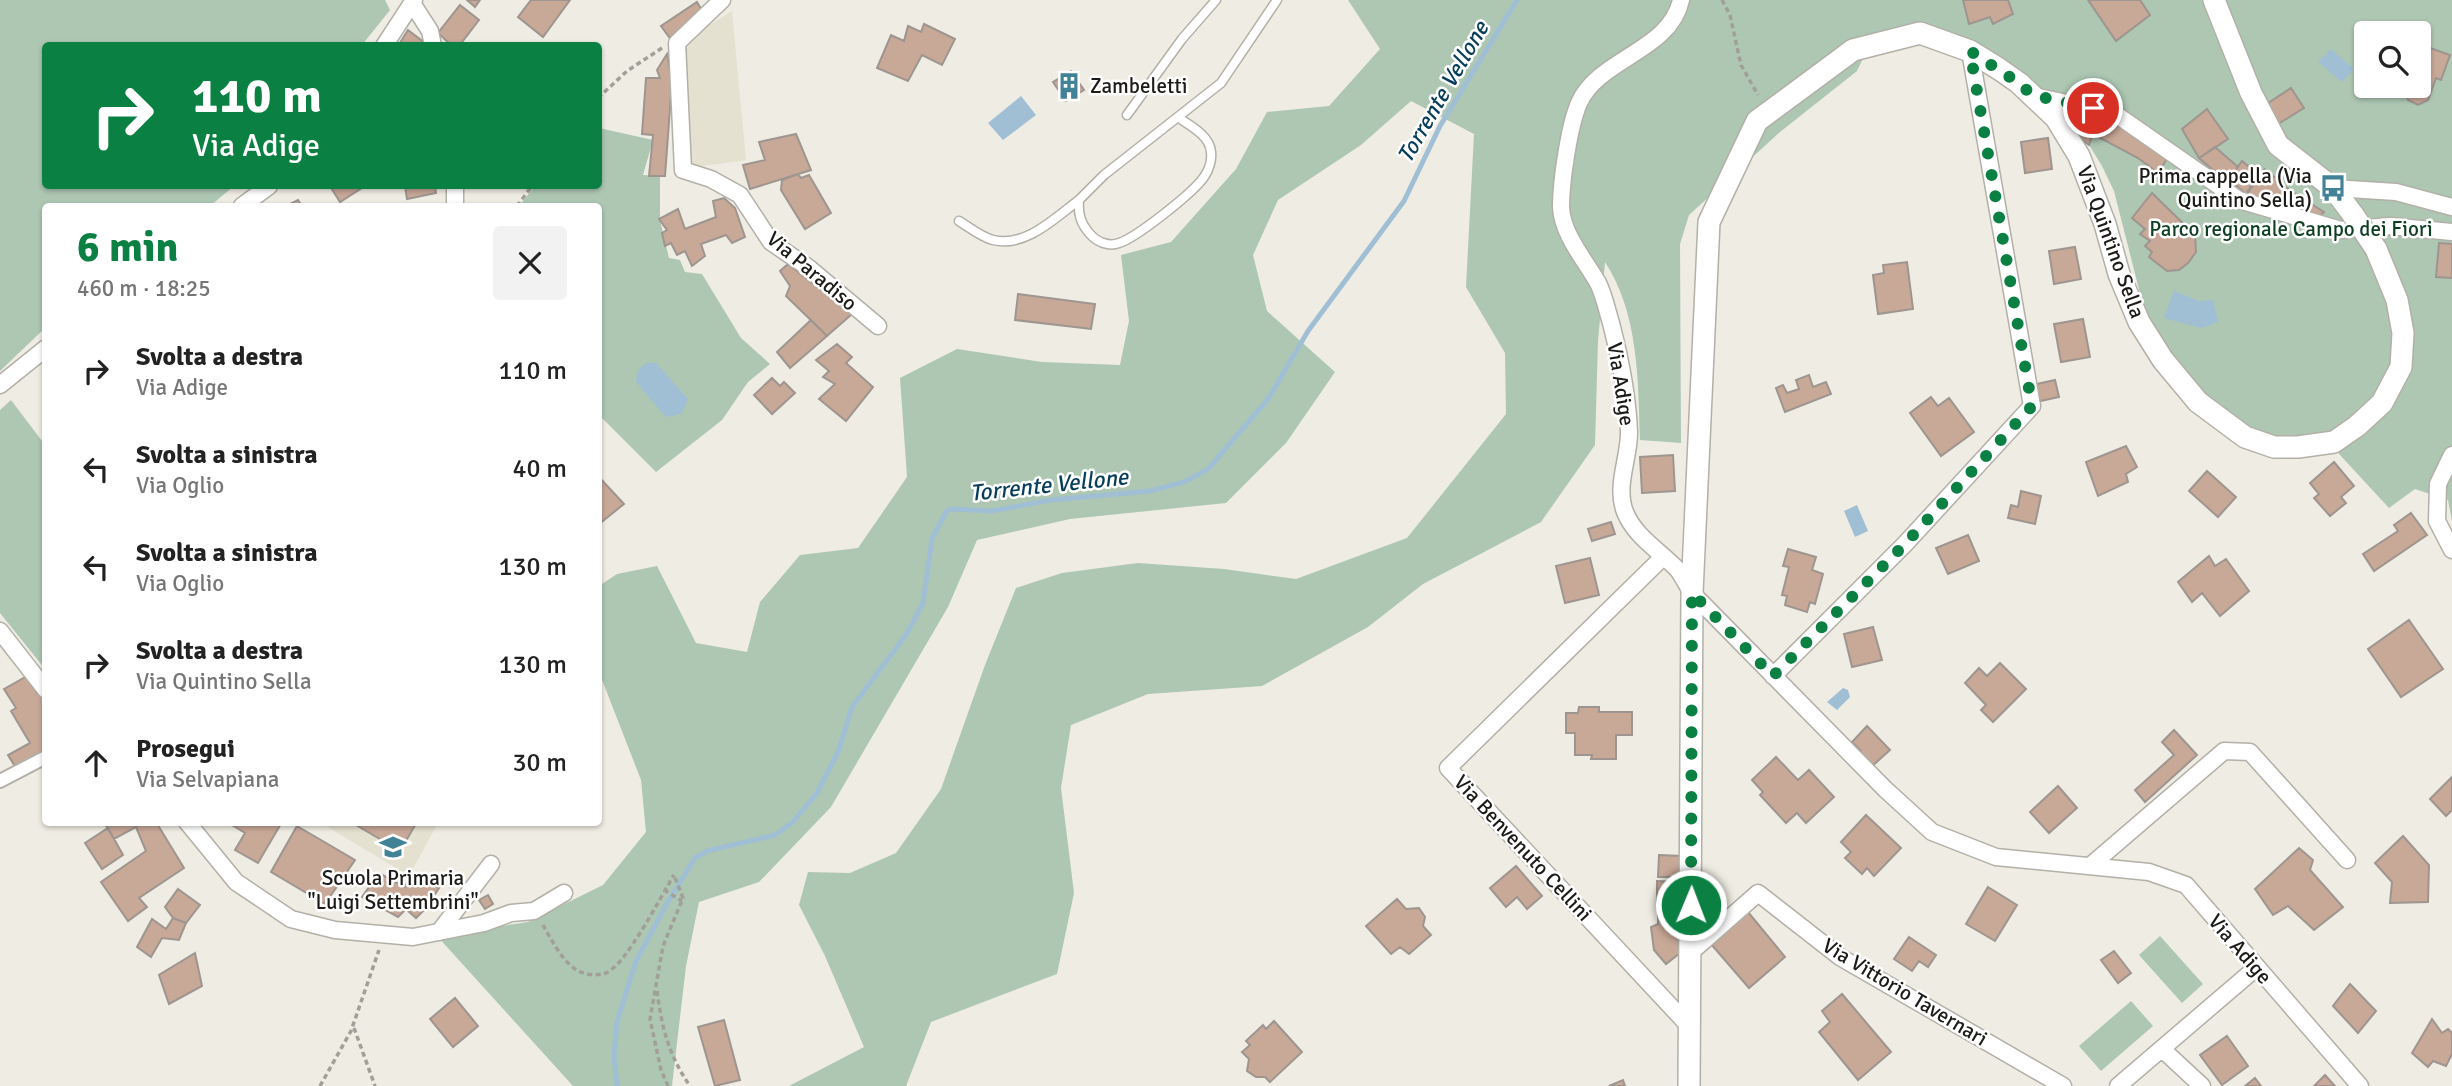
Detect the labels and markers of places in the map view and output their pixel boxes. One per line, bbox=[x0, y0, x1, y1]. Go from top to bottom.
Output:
building icon: Zambeletti bbox=[1054, 71, 1084, 101]
place label: Zambeletti bbox=[1090, 73, 1187, 99]
pin bbox=[2063, 78, 2123, 138]
place label: Prima cappella (Via Quintino Sella) bbox=[2139, 163, 2312, 213]
bus stop icon: Prima cappella (Via Quintino Sella) bbox=[2318, 173, 2348, 203]
school or university icon: Scuola Primaria "Luigi Settembrini" bbox=[378, 832, 408, 862]
place label: Scuola Primaria "Luigi Settembrini" bbox=[308, 865, 478, 915]

